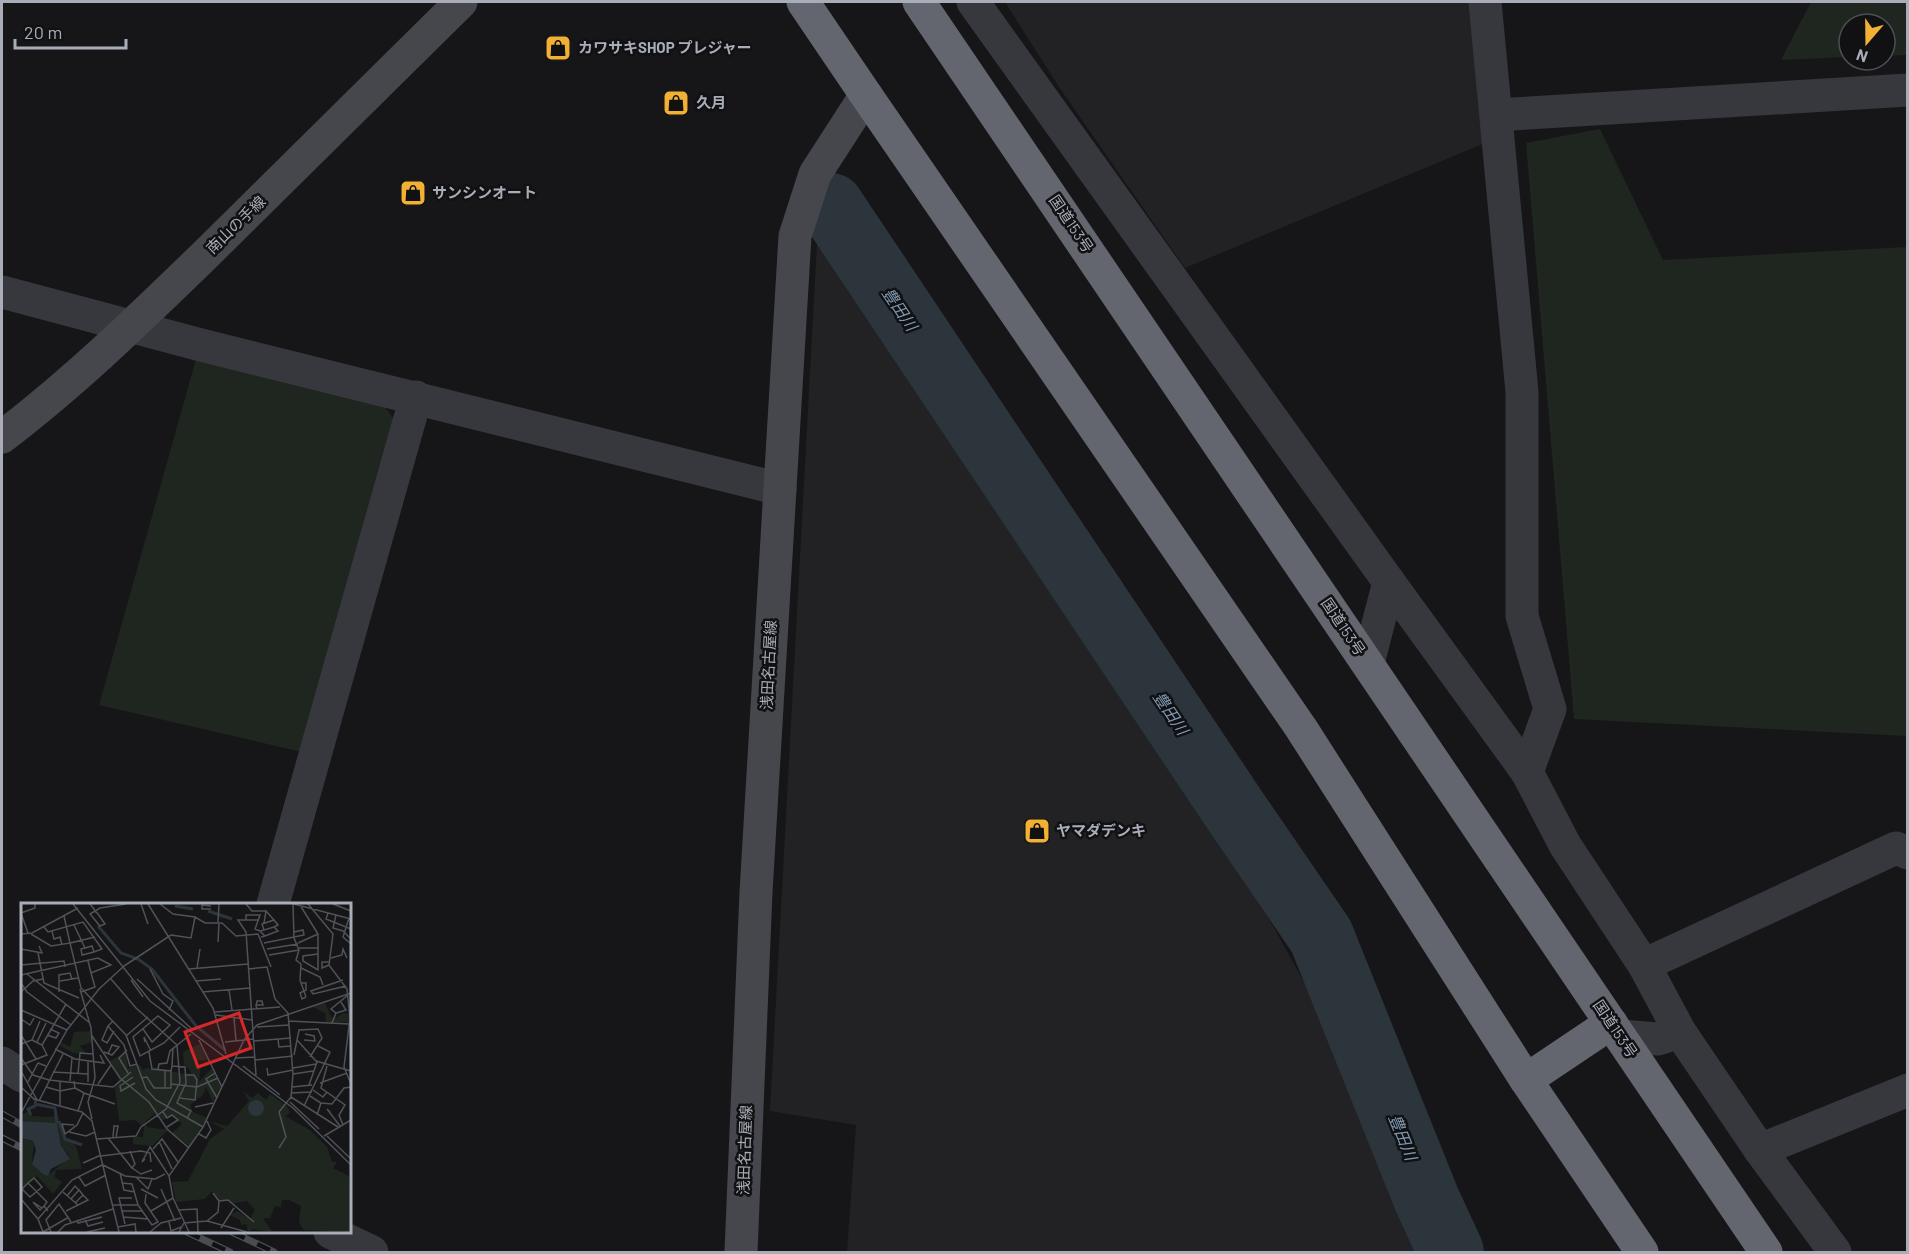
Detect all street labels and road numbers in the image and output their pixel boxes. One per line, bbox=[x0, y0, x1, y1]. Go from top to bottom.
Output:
street label: 国道153号 bbox=[1046, 191, 1098, 256]
street label: 南山の手線 bbox=[202, 192, 269, 257]
street label: 国道153号 bbox=[1318, 594, 1370, 659]
street label: 浅田名古屋線 bbox=[757, 620, 779, 710]
street label: 国道153号 bbox=[1590, 996, 1642, 1061]
street label: 浅田名古屋線 bbox=[733, 1105, 755, 1195]

